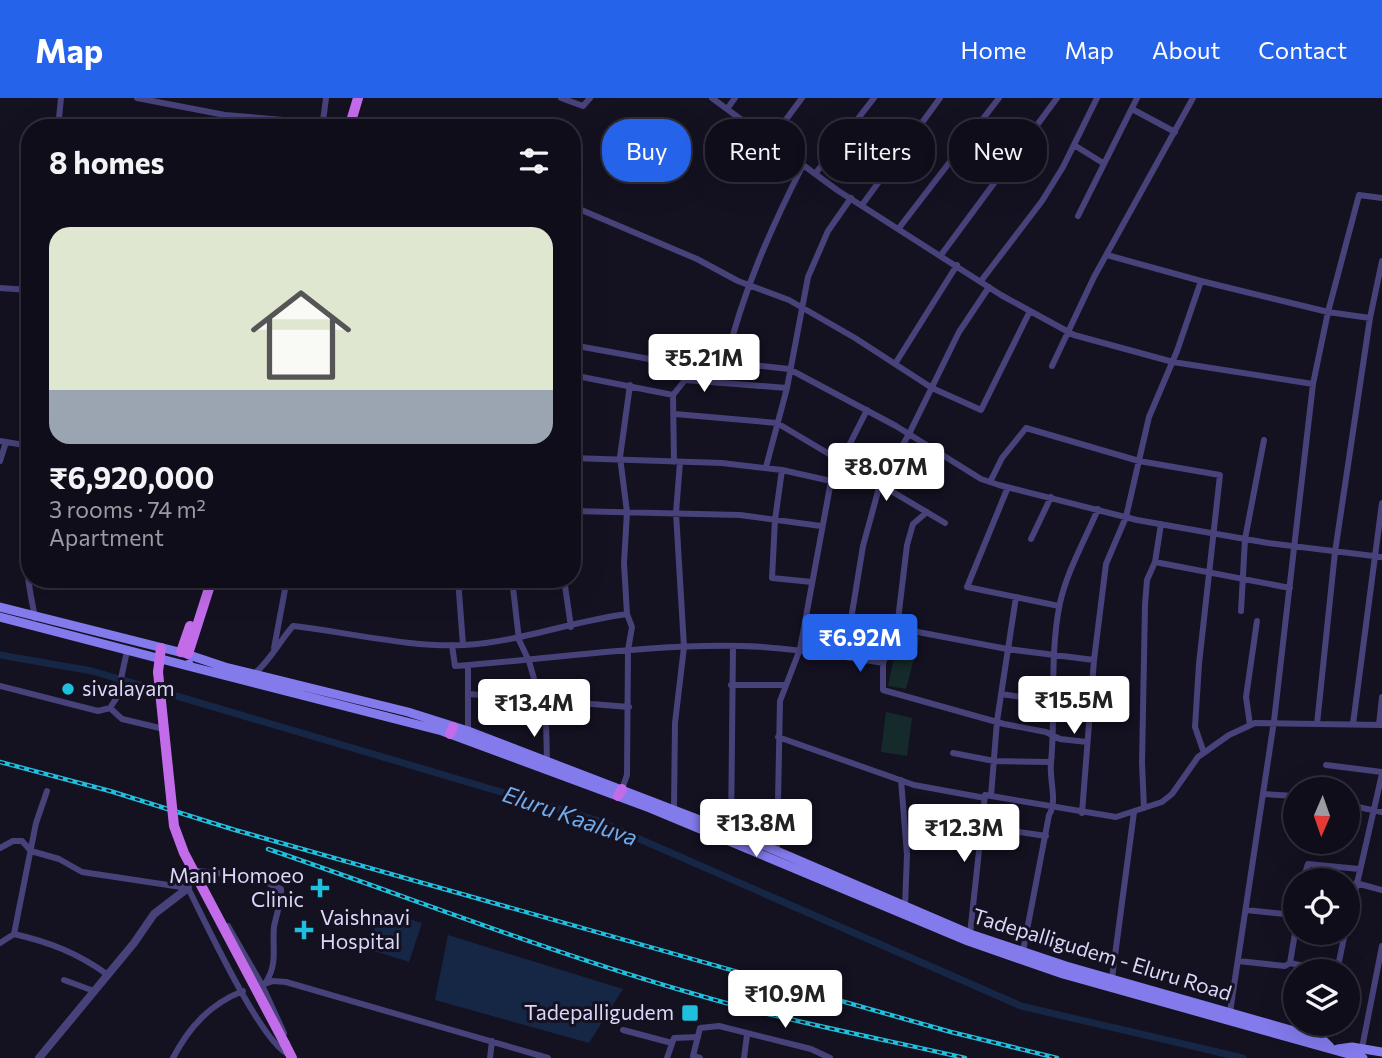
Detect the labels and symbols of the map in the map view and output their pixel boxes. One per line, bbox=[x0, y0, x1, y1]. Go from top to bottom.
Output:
pin: ₹5.21M bbox=[647, 334, 761, 394]
pin: ₹8.07M bbox=[829, 444, 943, 503]
pin: ₹6.92M bbox=[803, 614, 917, 674]
place label: sivalayam bbox=[82, 675, 175, 700]
pin: ₹15.5M bbox=[1017, 676, 1131, 736]
pin: ₹13.4M bbox=[477, 680, 591, 739]
marker: sivalayam bbox=[60, 681, 76, 697]
north arrow bbox=[1283, 777, 1360, 854]
water label: Eluru Kaaluva bbox=[499, 779, 641, 851]
pin: ₹13.8M bbox=[699, 800, 813, 859]
pin: ₹12.3M bbox=[907, 804, 1021, 864]
place label: Mani Homoeo Clinic bbox=[169, 862, 304, 911]
marker: Mani Homoeo Clinic bbox=[310, 878, 330, 898]
street label: Tadepalligudem - Eluru Road bbox=[970, 902, 1235, 1005]
place label: Vaishnavi Hospital bbox=[320, 904, 410, 953]
marker: Vaishnavi Hospital bbox=[294, 920, 314, 940]
pin: ₹10.9M bbox=[728, 970, 842, 1030]
place label: Tadepalligudem bbox=[524, 999, 674, 1024]
marker: Tadepalligudem bbox=[680, 1003, 700, 1023]

